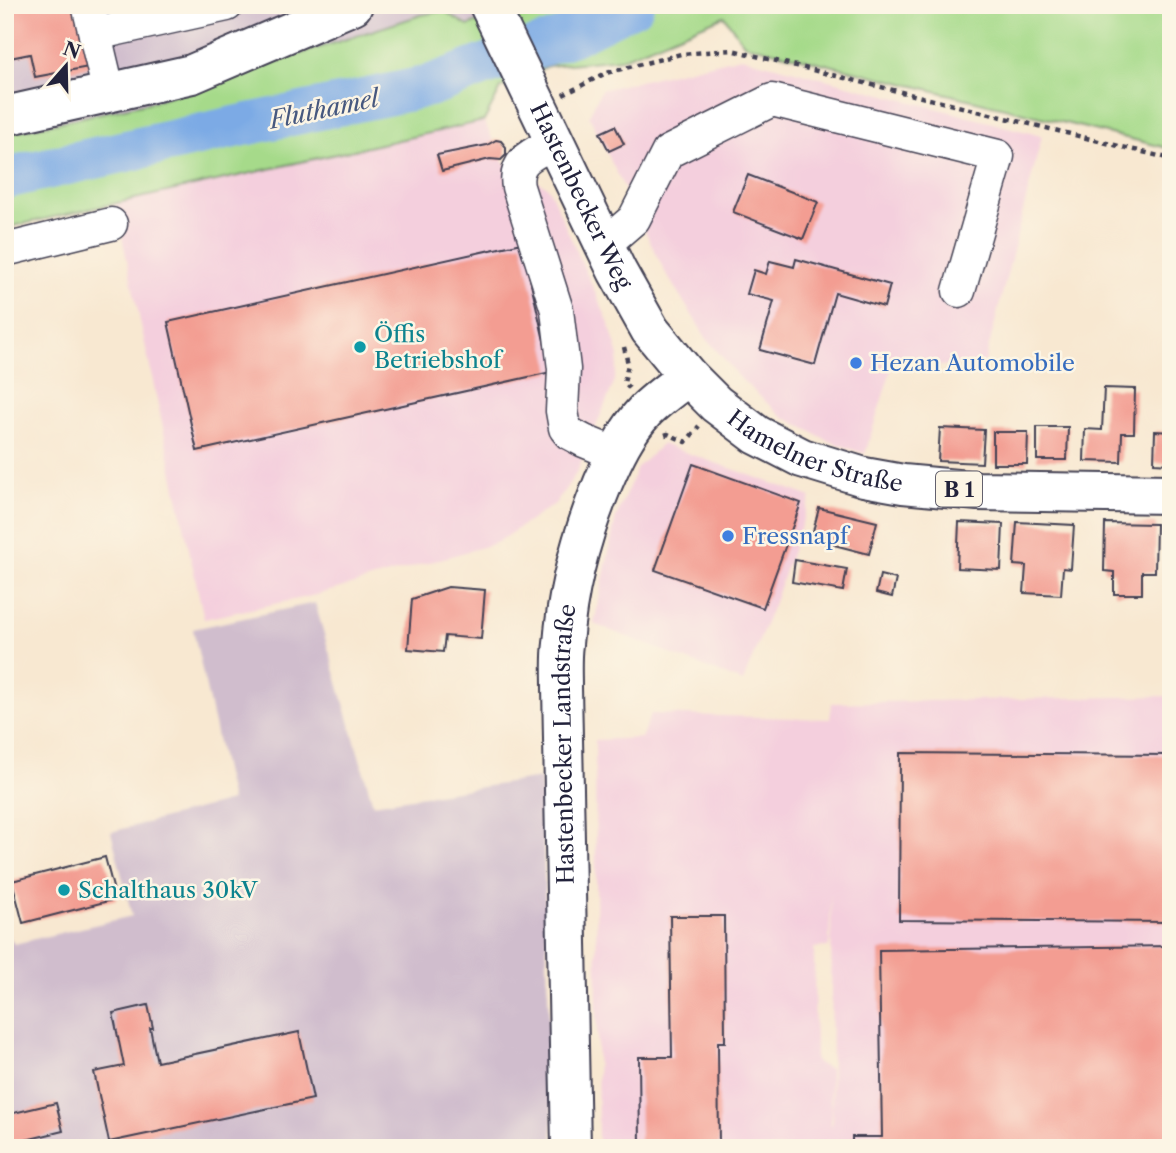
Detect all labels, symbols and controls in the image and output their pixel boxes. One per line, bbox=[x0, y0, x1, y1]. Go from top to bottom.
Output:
north arrow bbox=[32, 32, 102, 102]
text: N bbox=[60, 37, 83, 64]
water label: Fluthamel bbox=[265, 83, 383, 135]
street label: Hastenbecker Weg bbox=[524, 98, 639, 295]
place label: Öffis Betriebshof bbox=[374, 320, 504, 374]
marker: Öffis Betriebshof bbox=[352, 339, 368, 355]
place label: Hezan Automobile bbox=[870, 349, 1075, 377]
marker: Hezan Automobile bbox=[848, 355, 864, 371]
street label: Hamelner Straße bbox=[722, 404, 905, 498]
road number: B 1 bbox=[936, 472, 982, 506]
place label: Fressnapf bbox=[742, 522, 851, 550]
marker: Fressnapf bbox=[720, 528, 736, 544]
street label: Hastenbecker Landstraße bbox=[548, 602, 582, 885]
place label: Schalthaus 30kV bbox=[78, 876, 259, 904]
marker: Schalthaus 30kV bbox=[56, 882, 72, 898]

